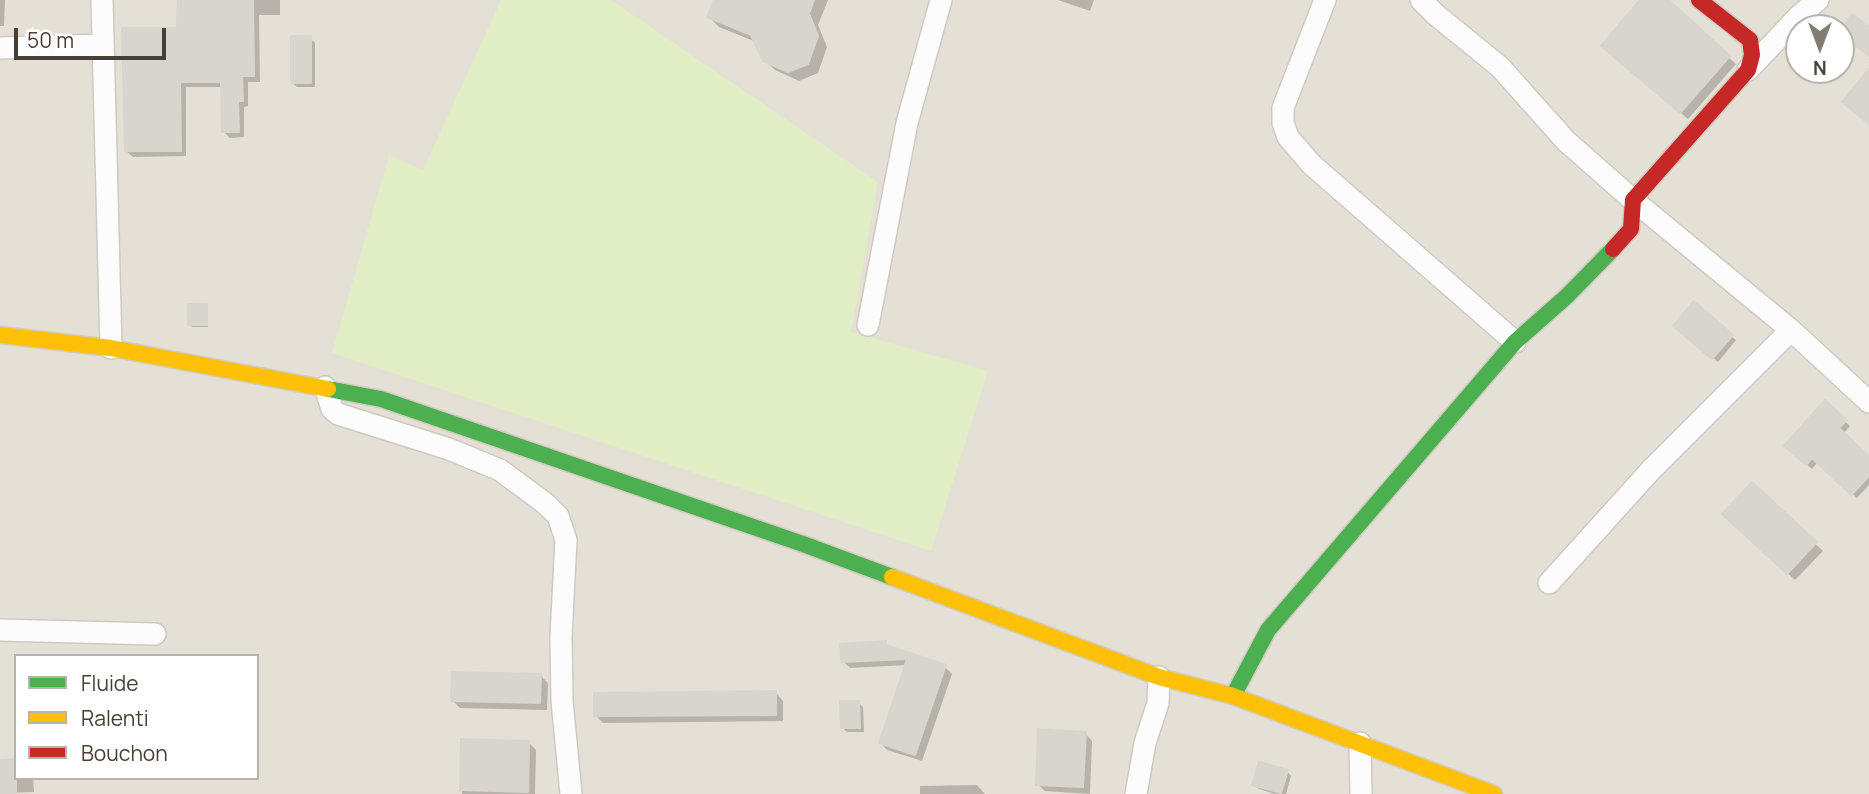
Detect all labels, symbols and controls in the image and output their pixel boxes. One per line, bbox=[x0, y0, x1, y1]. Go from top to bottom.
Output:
scale bar bbox=[18, 14, 170, 58]
north arrow bbox=[1785, 14, 1855, 84]
text: 50 m bbox=[27, 26, 74, 54]
text: N bbox=[1813, 55, 1827, 81]
legend bbox=[14, 654, 259, 780]
text: Fluide bbox=[81, 669, 139, 697]
text: Ralenti bbox=[81, 704, 149, 732]
text: Bouchon bbox=[81, 739, 168, 767]

